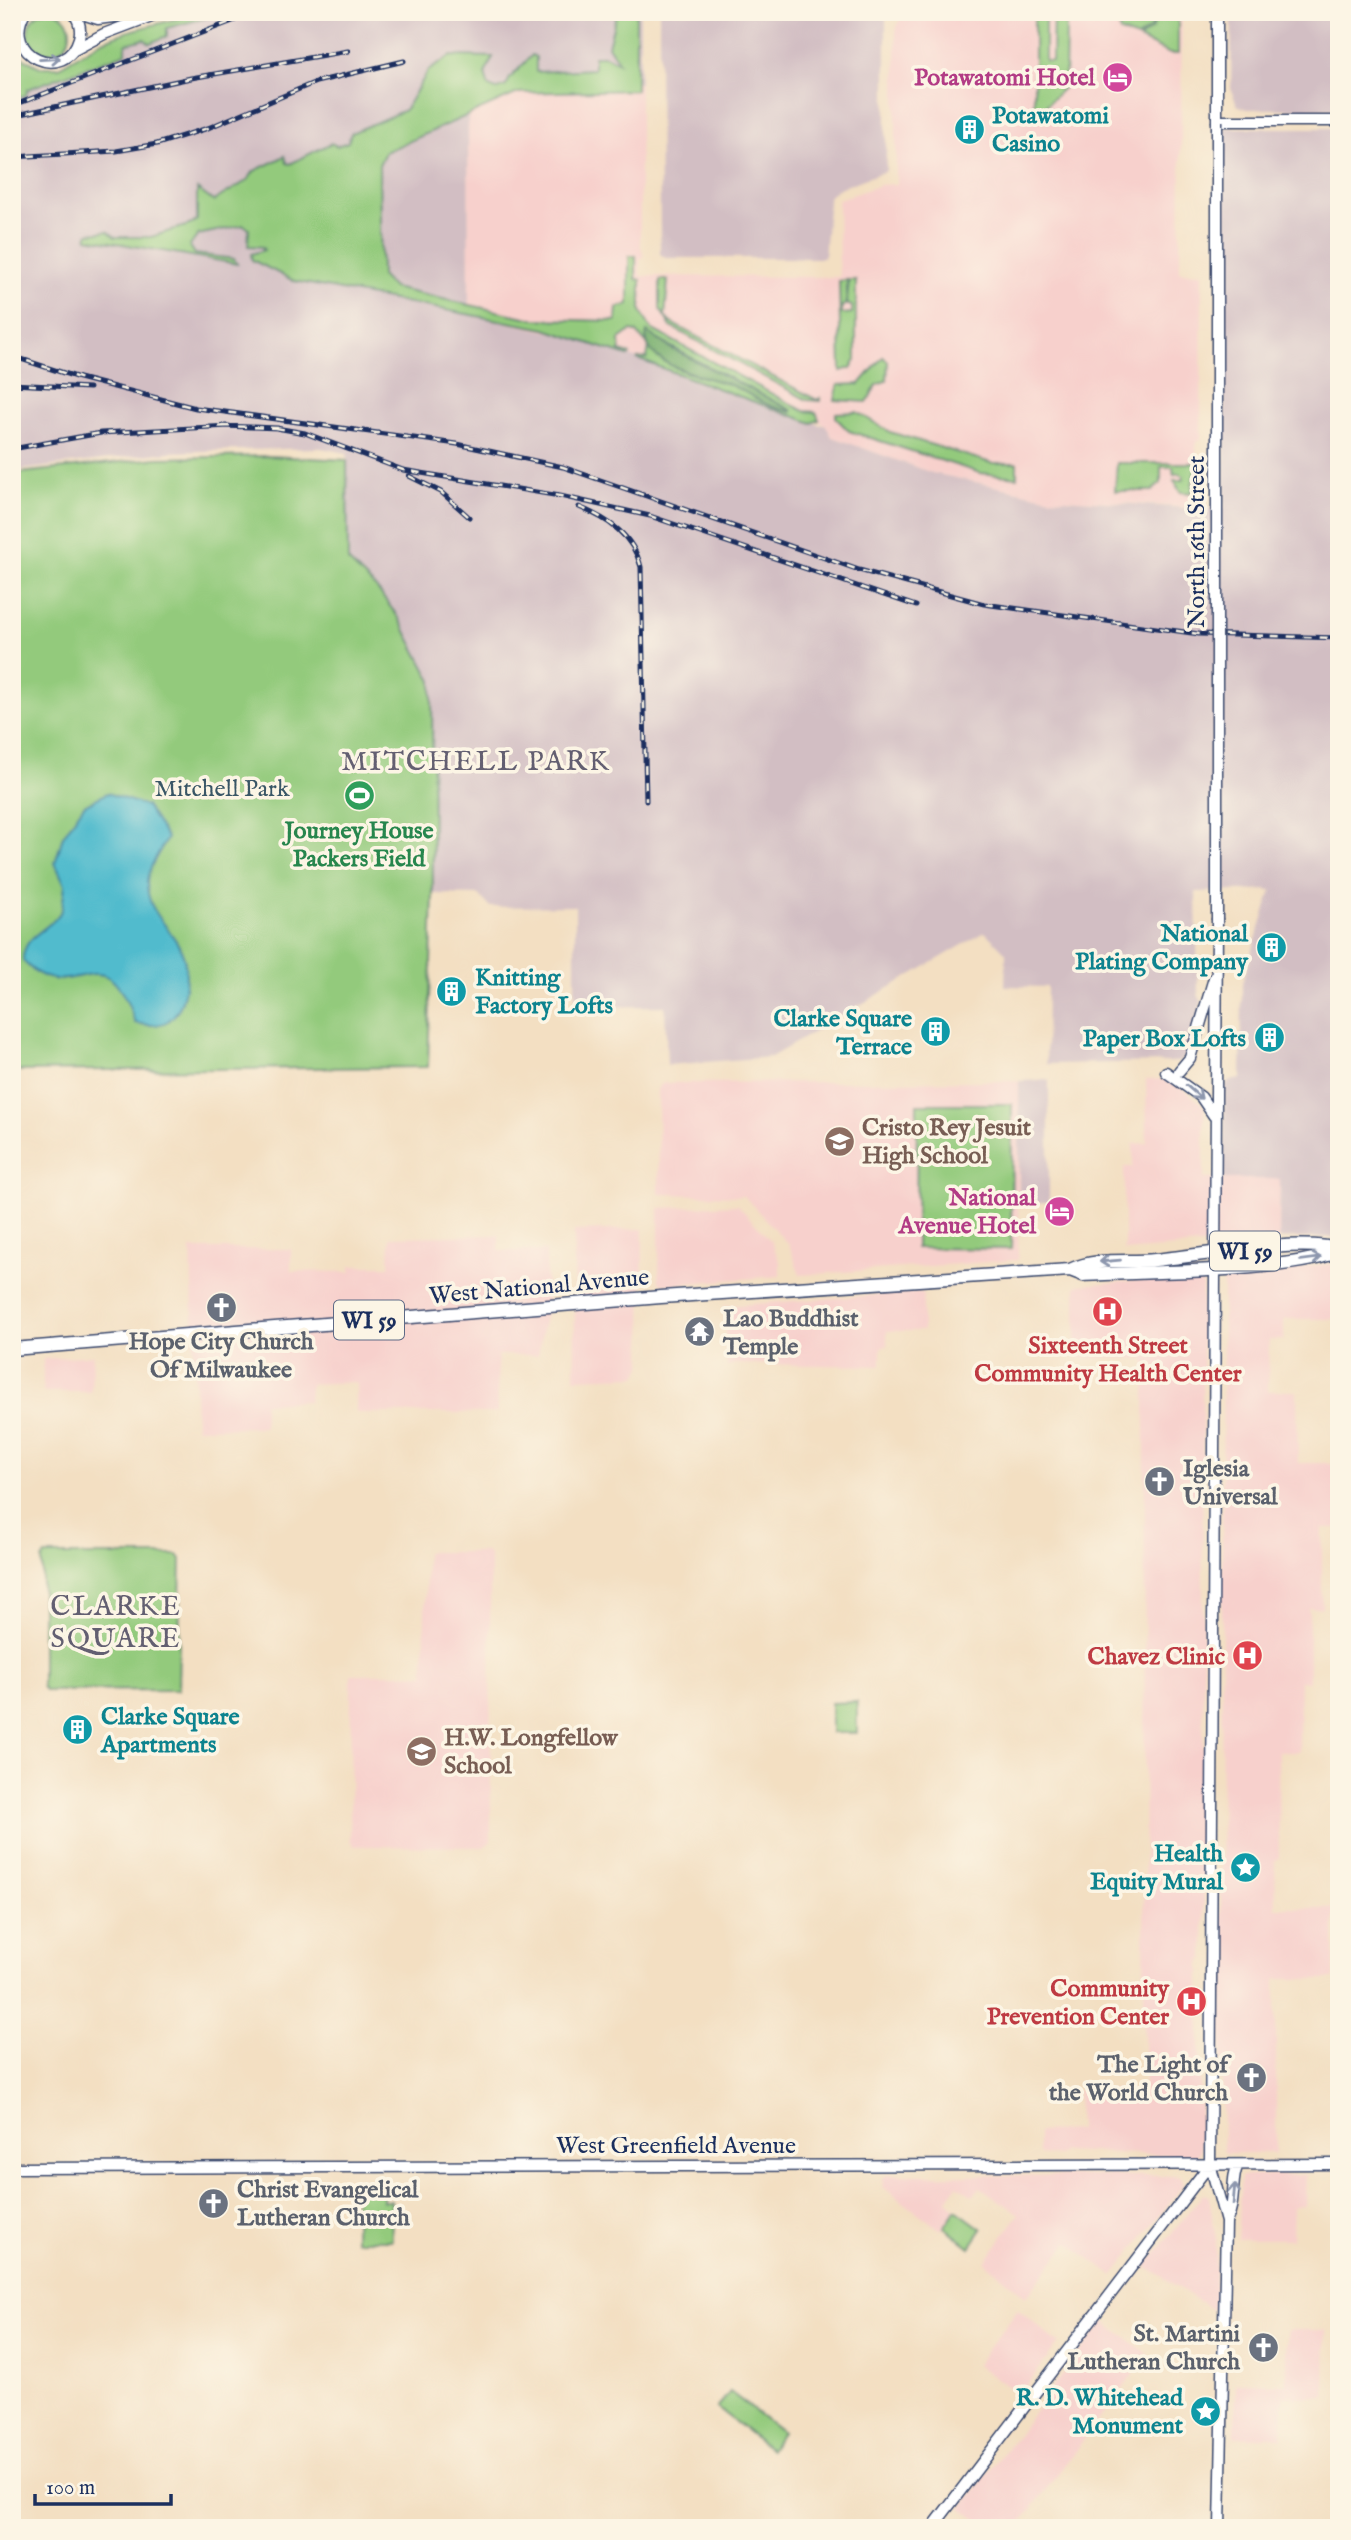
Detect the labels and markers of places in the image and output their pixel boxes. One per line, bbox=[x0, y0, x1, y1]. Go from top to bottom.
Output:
hotel icon: Potawatomi Hotel bbox=[1101, 60, 1135, 94]
place label: Potawatomi Hotel bbox=[914, 63, 1095, 94]
place label: Potawatomi Casino bbox=[992, 101, 1109, 160]
building icon: Potawatomi Casino bbox=[952, 112, 986, 146]
sports icon: Journey House Packers Field bbox=[342, 779, 376, 813]
place label: Journey House Packers Field bbox=[281, 816, 434, 875]
place label: National Plating Company bbox=[1075, 919, 1249, 978]
building icon: National Plating Company bbox=[1254, 930, 1288, 964]
place label: Knitting Factory Lofts bbox=[475, 963, 614, 1022]
building icon: Knitting Factory Lofts bbox=[435, 974, 469, 1008]
place label: Clarke Square Terrace bbox=[773, 1004, 912, 1063]
building icon: Clarke Square Terrace bbox=[918, 1015, 952, 1049]
building icon: Paper Box Lofts bbox=[1252, 1021, 1286, 1055]
place label: Paper Box Lofts bbox=[1083, 1024, 1247, 1055]
place label: Cristo Rey Jesuit High School bbox=[862, 1113, 1032, 1172]
school or university icon: Cristo Rey Jesuit High School bbox=[822, 1124, 856, 1158]
place label: National Avenue Hotel bbox=[897, 1183, 1036, 1242]
hotel icon: National Avenue Hotel bbox=[1042, 1194, 1076, 1228]
church icon: Hope City Church Of Milwaukee bbox=[204, 1290, 238, 1324]
hospital icon: Sixteenth Street Community Health Center bbox=[1091, 1294, 1125, 1328]
place label: Lao Buddhist Temple bbox=[722, 1304, 859, 1363]
temple icon: Lao Buddhist Temple bbox=[683, 1315, 717, 1349]
place label: Hope City Church Of Milwaukee bbox=[128, 1327, 314, 1386]
place label: Sixteenth Street Community Health Center bbox=[974, 1331, 1242, 1390]
place label: Iglesia Universal bbox=[1182, 1454, 1278, 1513]
church icon: Iglesia Universal bbox=[1143, 1465, 1177, 1499]
hospital icon: Chavez Clinic bbox=[1231, 1639, 1265, 1673]
place label: Chavez Clinic bbox=[1088, 1642, 1225, 1673]
place label: Clarke Square Apartments bbox=[100, 1702, 240, 1761]
building icon: Clarke Square Apartments bbox=[61, 1713, 95, 1747]
place label: H.W. Longfellow School bbox=[444, 1723, 619, 1782]
school or university icon: H.W. Longfellow School bbox=[404, 1734, 438, 1768]
place label: Health Equity Mural bbox=[1090, 1839, 1223, 1898]
place icon: Health Equity Mural bbox=[1229, 1850, 1263, 1884]
place label: Community Prevention Center bbox=[987, 1974, 1170, 2033]
hospital icon: Community Prevention Center bbox=[1175, 1985, 1209, 2019]
place label: The Light of the World Church bbox=[1049, 2050, 1232, 2109]
church icon: The Light of the World Church bbox=[1234, 2061, 1268, 2095]
place label: Christ Evangelical Lutheran Church bbox=[237, 2175, 419, 2234]
church icon: Christ Evangelical Lutheran Church bbox=[197, 2186, 231, 2220]
place label: St. Martini Lutheran Church bbox=[1067, 2319, 1241, 2378]
church icon: St. Martini Lutheran Church bbox=[1246, 2330, 1280, 2364]
place label: R. D. Whitehead Monument bbox=[1016, 2383, 1184, 2442]
place icon: R. D. Whitehead Monument bbox=[1189, 2394, 1223, 2428]

